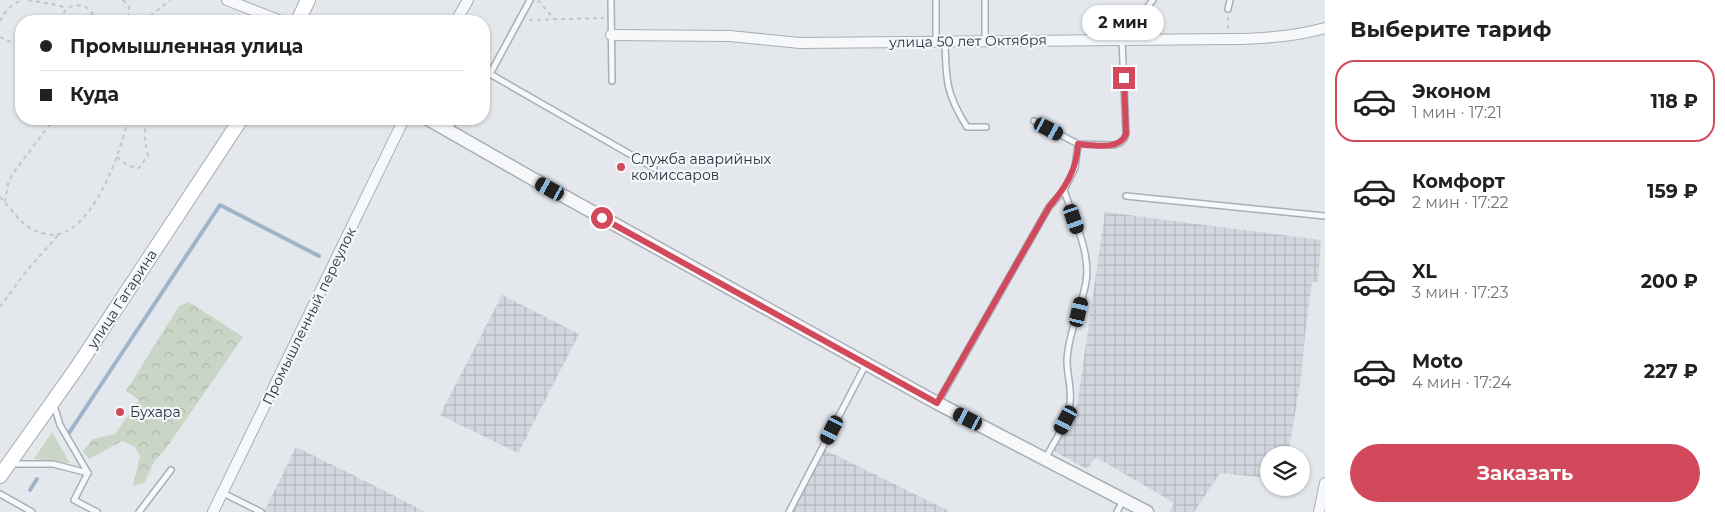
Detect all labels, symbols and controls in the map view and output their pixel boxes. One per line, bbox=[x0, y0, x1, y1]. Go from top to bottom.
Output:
callout: 2 мин bbox=[1083, 5, 1165, 40]
text: 2 мин bbox=[1098, 13, 1148, 32]
text: Выберите тариф bbox=[1350, 16, 1551, 43]
street label: улица 50 лет Октября bbox=[888, 31, 1047, 51]
text: Промышленная улица bbox=[70, 35, 303, 58]
route end bbox=[1113, 67, 1135, 89]
icon: car bbox=[1352, 79, 1397, 124]
text: Эконом bbox=[1412, 80, 1491, 103]
text: Куда bbox=[70, 83, 119, 106]
text: 118 ₽ bbox=[1650, 90, 1698, 113]
text: 1 мин · 17:21 bbox=[1412, 103, 1502, 122]
car bbox=[1032, 115, 1065, 143]
place label: Служба аварийных комиссаров bbox=[631, 150, 772, 184]
marker: Служба аварийных комиссаров bbox=[615, 161, 627, 173]
icon: car bbox=[1352, 169, 1397, 214]
text: Комфорт bbox=[1412, 170, 1505, 193]
car bbox=[533, 175, 566, 203]
text: 159 ₽ bbox=[1647, 180, 1698, 203]
text: 2 мин · 17:22 bbox=[1412, 193, 1509, 212]
car bbox=[1062, 202, 1085, 236]
route start bbox=[591, 207, 613, 229]
street label: Промышленный переулок bbox=[258, 224, 360, 408]
street label: улица Гагарина bbox=[83, 246, 161, 353]
icon: car bbox=[1352, 259, 1397, 304]
text: XL bbox=[1412, 260, 1437, 283]
text: 200 ₽ bbox=[1641, 270, 1698, 293]
text: 3 мин · 17:23 bbox=[1412, 283, 1508, 302]
car bbox=[1068, 296, 1089, 328]
icon: car bbox=[1352, 349, 1397, 394]
text: Moto bbox=[1412, 350, 1463, 373]
text: 227 ₽ bbox=[1644, 360, 1698, 383]
text: 4 мин · 17:24 bbox=[1412, 373, 1511, 392]
place label: Бухара bbox=[130, 403, 181, 421]
car bbox=[1052, 403, 1079, 437]
marker: Бухара bbox=[114, 406, 126, 418]
car bbox=[951, 406, 984, 432]
car bbox=[818, 413, 845, 447]
button: Заказать bbox=[1350, 444, 1700, 502]
map controls bbox=[1260, 446, 1310, 496]
button: layers bbox=[1260, 446, 1310, 496]

